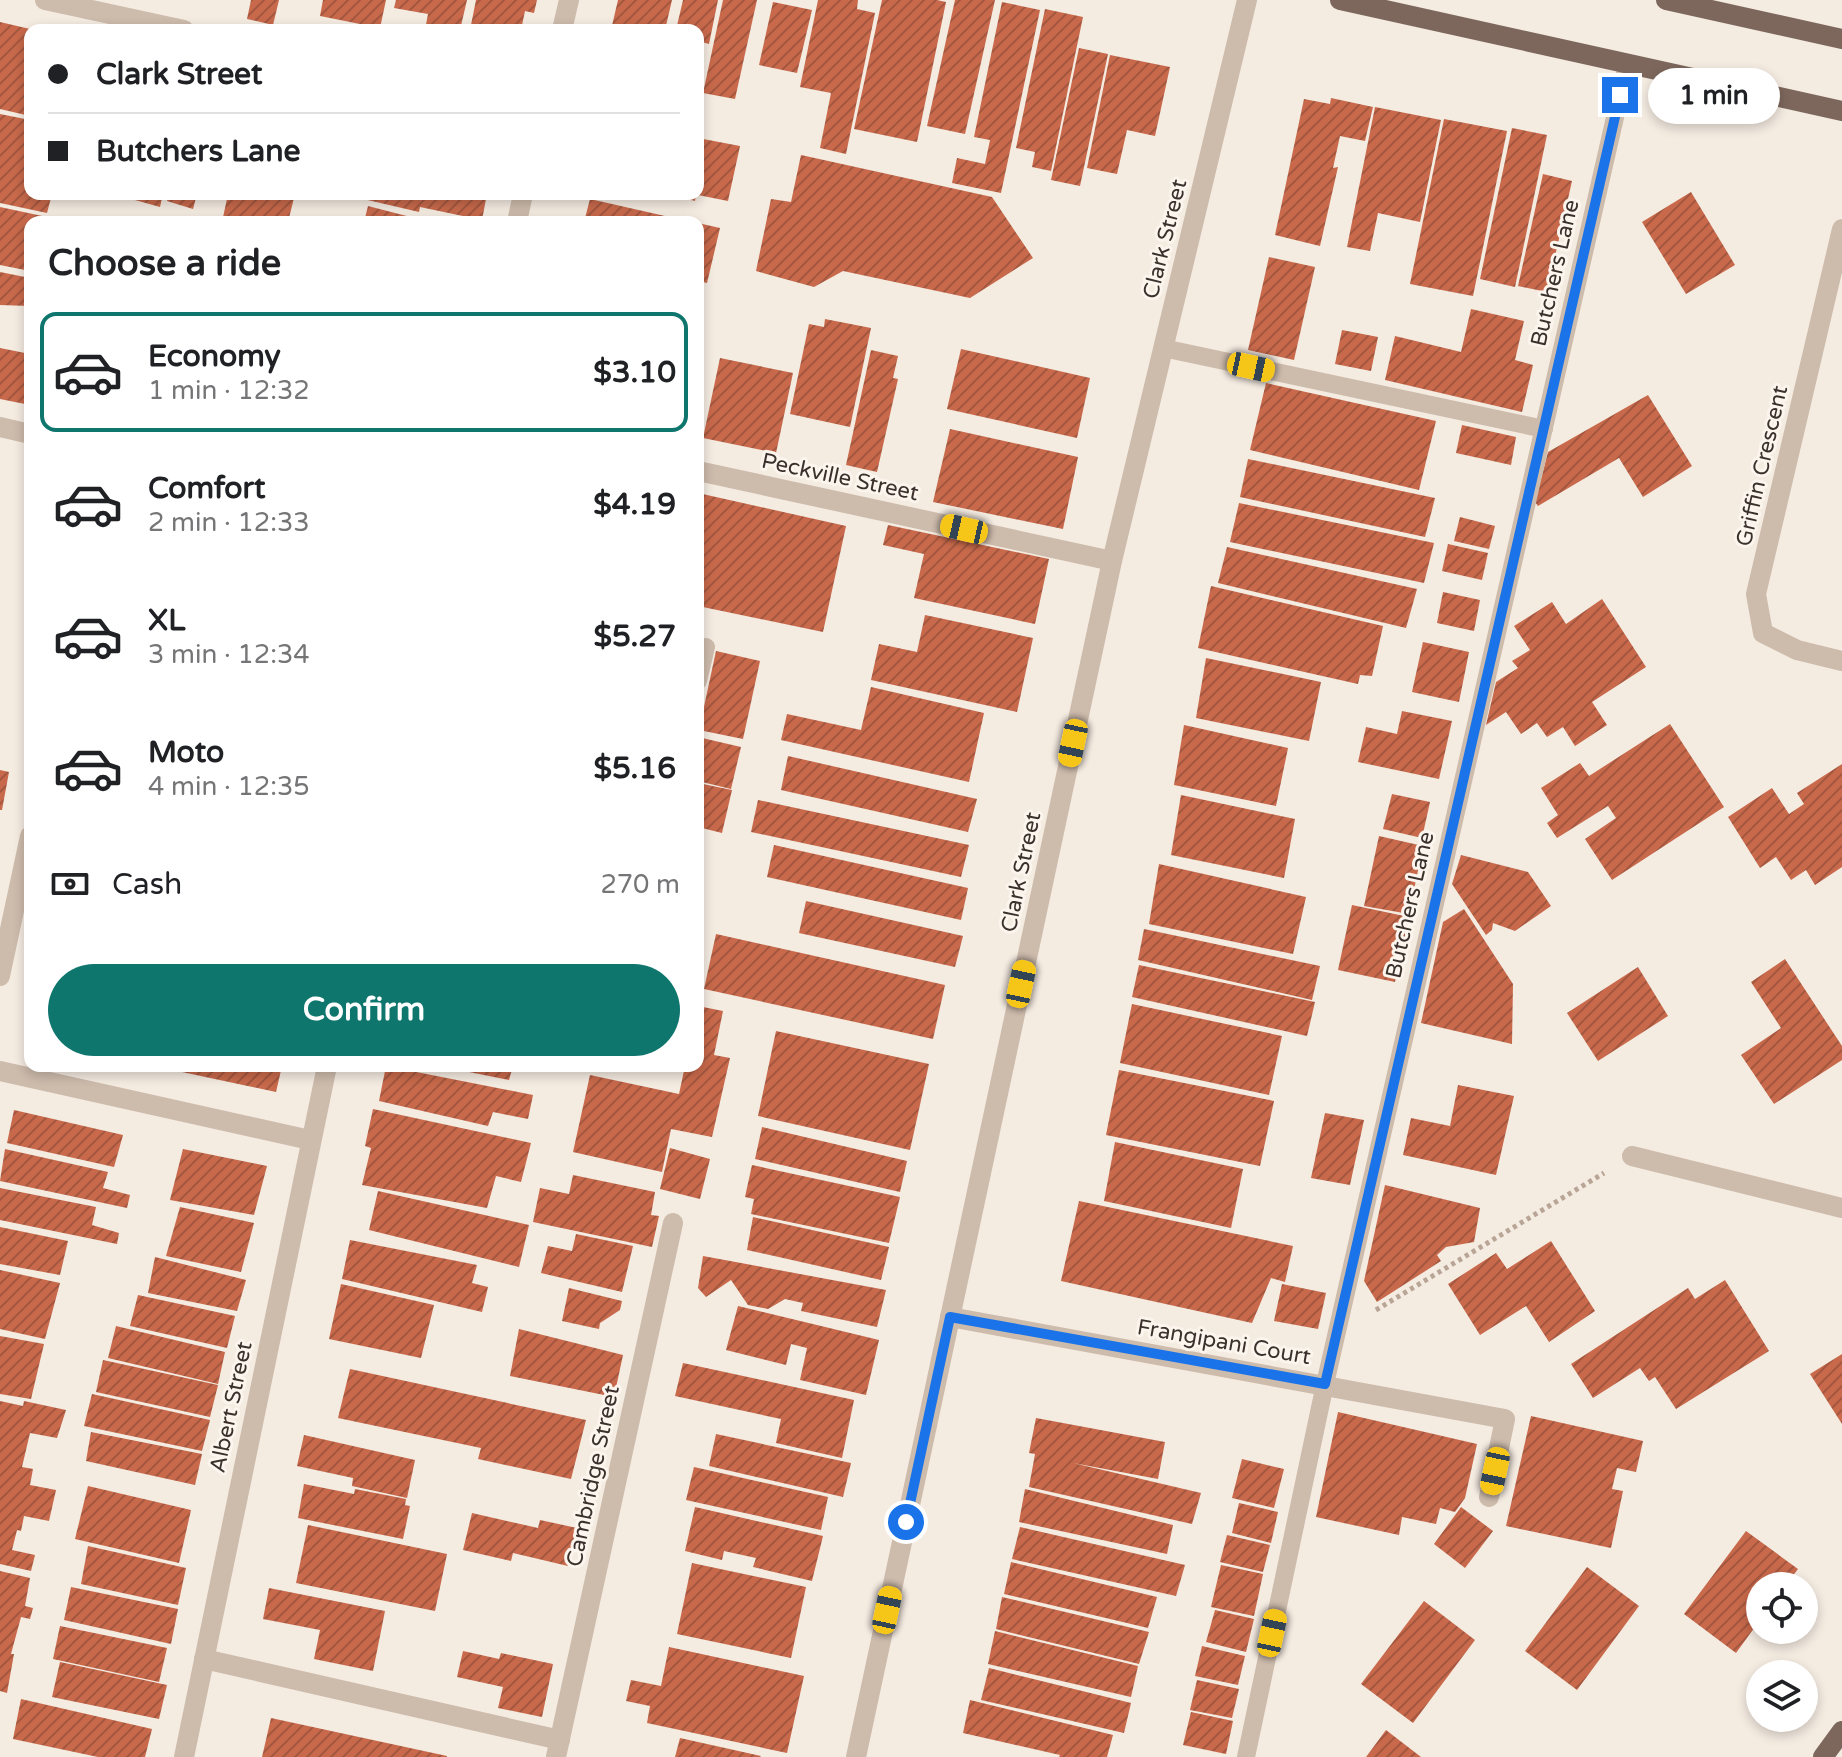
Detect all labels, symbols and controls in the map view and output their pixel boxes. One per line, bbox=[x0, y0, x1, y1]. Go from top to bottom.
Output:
text: Clark Street bbox=[96, 56, 263, 93]
callout: 1 min bbox=[1648, 67, 1780, 123]
route end bbox=[1602, 77, 1638, 113]
text: 1 min bbox=[1679, 80, 1749, 111]
text: Butchers Lane bbox=[96, 133, 300, 170]
street label: Clark Street bbox=[1138, 177, 1192, 301]
street label: Butchers Lane bbox=[1525, 197, 1585, 349]
text: Choose a ride bbox=[48, 242, 281, 285]
icon: car bbox=[52, 336, 124, 408]
text: Economy bbox=[148, 338, 281, 375]
car bbox=[1225, 350, 1277, 384]
text: $3.10 bbox=[593, 354, 676, 391]
text: 1 min · 12:32 bbox=[148, 375, 310, 406]
street label: Griffin Crescent bbox=[1731, 383, 1793, 549]
street label: Peckville Street bbox=[759, 448, 921, 506]
icon: car bbox=[52, 468, 124, 540]
text: Comfort bbox=[148, 470, 266, 507]
text: $4.19 bbox=[593, 486, 676, 523]
text: 2 min · 12:33 bbox=[148, 507, 310, 538]
car bbox=[938, 512, 990, 546]
icon: car bbox=[52, 600, 124, 672]
text: XL bbox=[148, 602, 185, 639]
text: $5.27 bbox=[594, 618, 676, 655]
text: 3 min · 12:34 bbox=[148, 639, 310, 670]
car bbox=[1056, 717, 1090, 769]
icon: car bbox=[52, 732, 124, 804]
text: Moto bbox=[148, 734, 224, 771]
text: $5.16 bbox=[594, 750, 676, 787]
text: 4 min · 12:35 bbox=[148, 771, 310, 802]
street label: Clark Street bbox=[996, 810, 1046, 934]
street label: Butchers Lane bbox=[1380, 829, 1440, 981]
icon: cash bbox=[48, 862, 92, 906]
text: Cash bbox=[112, 866, 182, 903]
text: 270 m bbox=[600, 869, 680, 900]
car bbox=[1004, 958, 1038, 1010]
button: Confirm bbox=[48, 964, 680, 1056]
street label: Frangipani Court bbox=[1135, 1314, 1313, 1370]
street label: Albert Street bbox=[204, 1339, 258, 1475]
street label: Cambridge Street bbox=[561, 1383, 625, 1569]
car bbox=[1478, 1445, 1512, 1497]
route start bbox=[888, 1504, 924, 1540]
map controls bbox=[1746, 1572, 1818, 1732]
button: locate bbox=[1746, 1572, 1818, 1644]
car bbox=[870, 1584, 904, 1636]
car bbox=[1255, 1607, 1289, 1659]
button: layers bbox=[1746, 1660, 1818, 1732]

